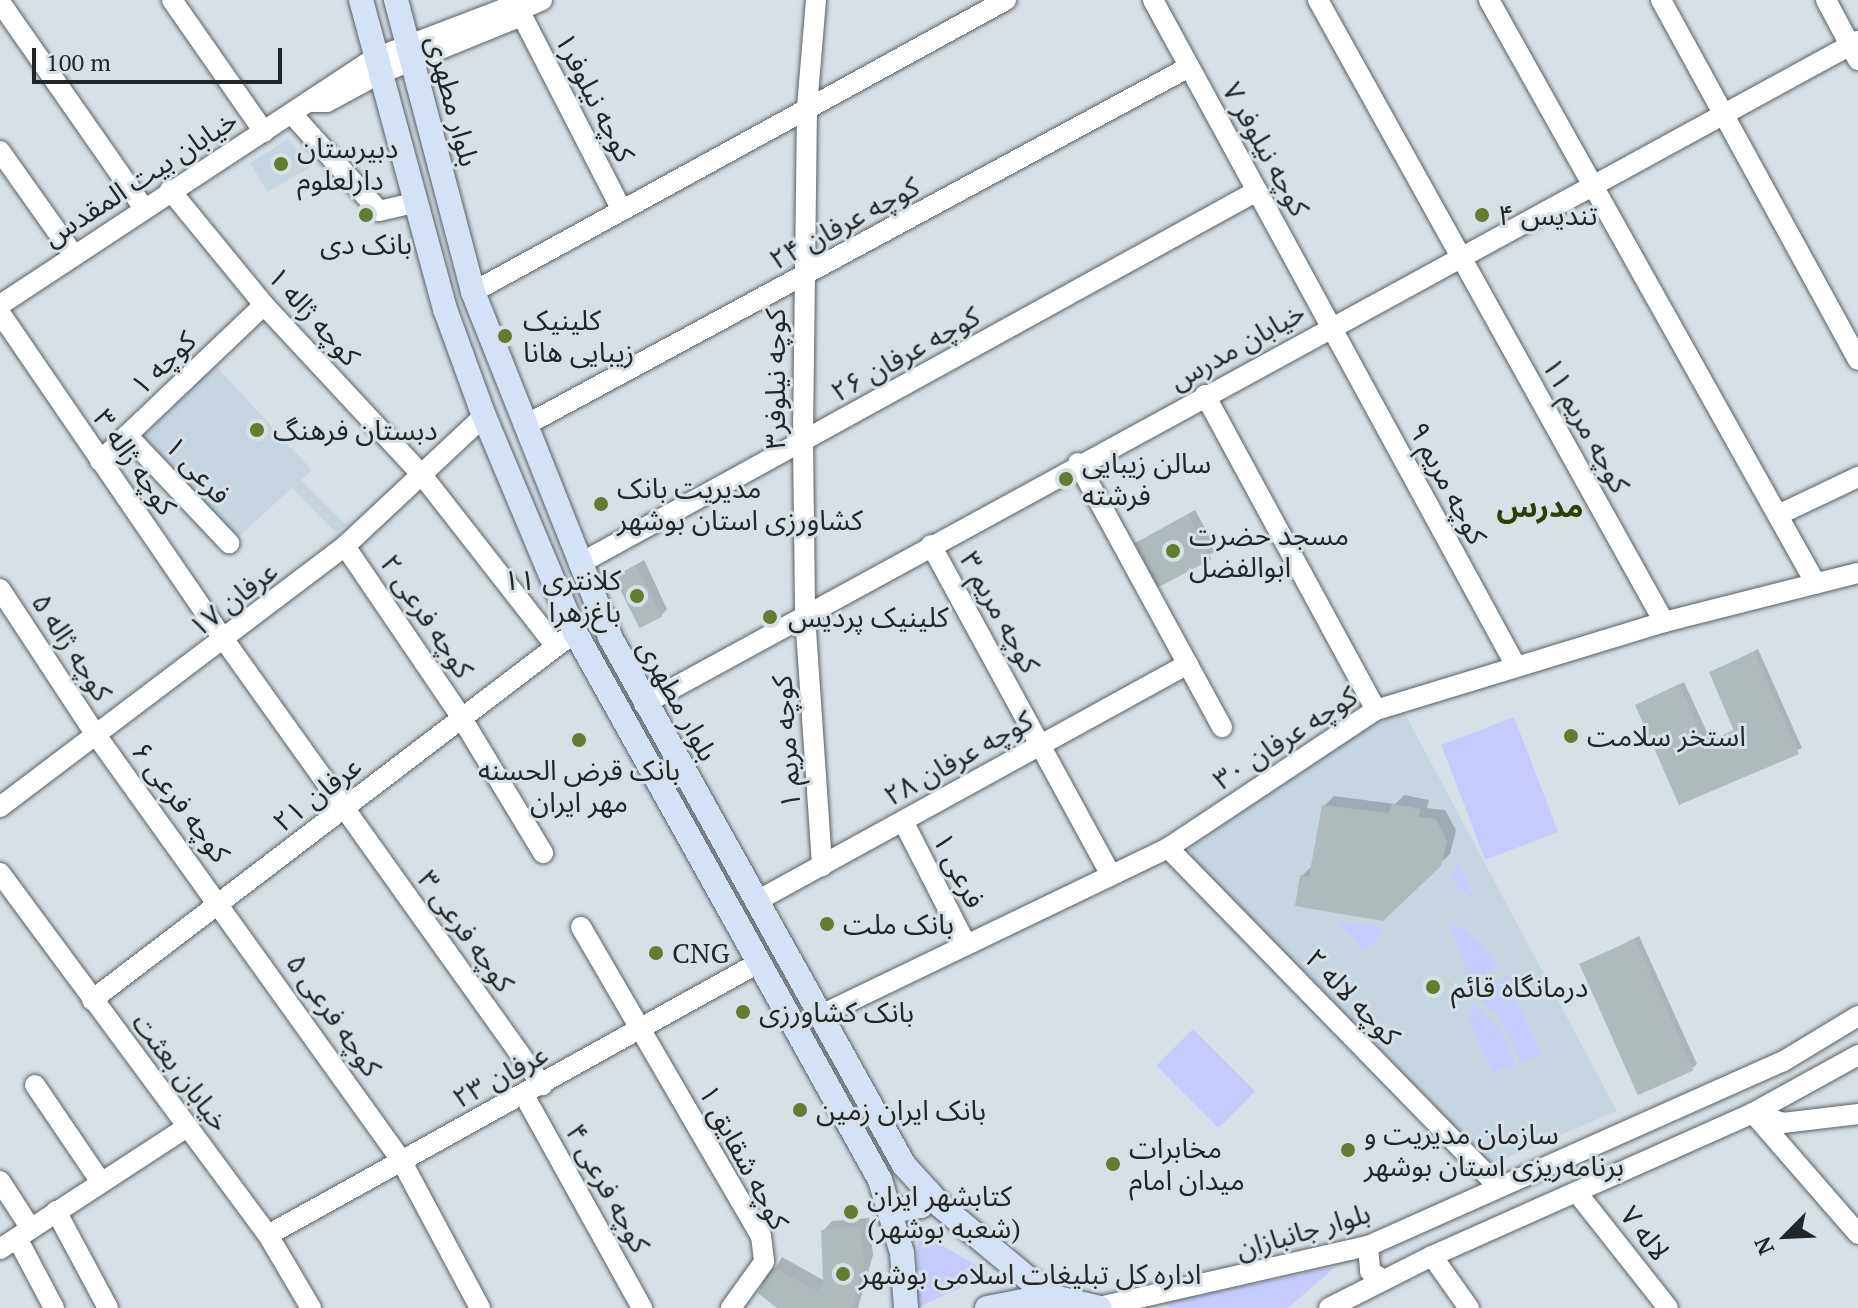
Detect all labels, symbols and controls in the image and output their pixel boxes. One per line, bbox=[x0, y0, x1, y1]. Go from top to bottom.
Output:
street label: کوچه نیلوفر۱ bbox=[548, 27, 642, 167]
scale bar bbox=[36, 32, 286, 82]
street label: بلوار مطهری bbox=[419, 32, 487, 170]
text: 100 m bbox=[46, 46, 111, 78]
street label: کوچه نیلوفر ۷ bbox=[1216, 76, 1316, 222]
street label: خیابان بیت المقدس bbox=[37, 103, 243, 253]
place label: دبیرستان دارلعلوم bbox=[297, 131, 398, 197]
marker: دبیرستان دارلعلوم bbox=[272, 155, 290, 173]
street label: کوچه عرفان ۲۴ bbox=[763, 170, 925, 276]
place label: تندیس ۴ bbox=[1498, 198, 1598, 232]
marker: بانک دی bbox=[357, 206, 375, 224]
marker: تندیس ۴ bbox=[1473, 206, 1491, 224]
place label: بانک دی bbox=[320, 227, 412, 261]
street label: کوچه ژاله ۱ bbox=[261, 260, 367, 372]
street label: خیابان مدرس bbox=[1163, 295, 1311, 397]
street label: کوچه عرفان ۲۶ bbox=[825, 299, 985, 409]
place label: کلینیک زیبایی هانا bbox=[523, 303, 634, 369]
street label: کوچه نیلوفر۳ bbox=[758, 309, 792, 449]
street label: کوچه ۱ bbox=[123, 324, 203, 402]
marker: کلینیک زیبایی هانا bbox=[494, 325, 516, 347]
street label: کوچه مریم ۱۱ bbox=[1535, 351, 1637, 499]
street label: کوچه ژاله ۳ bbox=[86, 403, 184, 521]
place label: دبستان فرهنگ bbox=[273, 413, 438, 447]
street label: کوچه مریم ۹ bbox=[1402, 416, 1494, 550]
marker: دبستان فرهنگ bbox=[248, 421, 266, 439]
street label: فرعی ۱ bbox=[158, 429, 238, 511]
place label: سالن زیبایی فرشته bbox=[1082, 446, 1211, 512]
marker: سالن زیبایی فرشته bbox=[1057, 470, 1075, 488]
place label: مدیریت بانک کشاورزی استان بوشهر bbox=[617, 471, 863, 537]
district label: مدرس bbox=[1496, 488, 1584, 524]
marker: مدیریت بانک کشاورزی استان بوشهر bbox=[592, 495, 610, 513]
place label: مسجد حضرت ابوالفضل bbox=[1189, 518, 1349, 584]
marker: مسجد حضرت ابوالفضل bbox=[1164, 542, 1182, 560]
street label: کوچه مریم ۳ bbox=[953, 545, 1047, 679]
street label: کوچه فرعی ۲ bbox=[373, 548, 481, 684]
street label: عرفان ۱۷ bbox=[182, 554, 284, 644]
place label: کلانتری ۱۱ باغ‌زهرا bbox=[504, 563, 621, 629]
street label: کوچه ژاله ۵ bbox=[25, 587, 119, 707]
marker: کلانتری ۱۱ باغ‌زهرا bbox=[628, 587, 646, 605]
place label: کلینیک پردیس bbox=[788, 600, 948, 634]
marker: کلینیک پردیس bbox=[759, 606, 781, 628]
street label: بلوار مطهری bbox=[631, 633, 725, 767]
street label: کوچه مریم ۱ bbox=[765, 674, 807, 810]
street label: کوچه عرفان ۳۰ bbox=[1207, 679, 1363, 797]
street label: کوچه عرفان ۲۸ bbox=[878, 703, 1038, 813]
place label: استخر سلامت bbox=[1587, 719, 1746, 753]
marker: استخر سلامت bbox=[1562, 727, 1580, 745]
marker: بانک قرض الحسنه مهر ایران bbox=[570, 731, 588, 749]
street label: کوچه فرعی ۶ bbox=[125, 735, 237, 869]
street label: عرفان ۲۱ bbox=[266, 749, 368, 839]
place label: بانک قرض الحسنه مهر ایران bbox=[478, 753, 680, 819]
street label: فرعی ۱ bbox=[926, 827, 992, 913]
street label: کوچه فرعی ۳ bbox=[411, 864, 521, 998]
place label: بانک ملت bbox=[843, 907, 954, 941]
marker: بانک ملت bbox=[818, 915, 836, 933]
place label: CNG bbox=[672, 936, 730, 970]
street label: کوچه لاله ۲ bbox=[1299, 942, 1407, 1052]
marker: CNG bbox=[647, 944, 665, 962]
street label: کوچه فرعی ۵ bbox=[279, 947, 389, 1083]
place label: درمانگاه قائم bbox=[1451, 970, 1588, 1004]
marker: درمانگاه قائم bbox=[1422, 976, 1444, 998]
place label: بانک کشاورزی bbox=[759, 995, 914, 1029]
marker: بانک کشاورزی bbox=[734, 1003, 752, 1021]
street label: خیابان بعثت bbox=[125, 1006, 237, 1138]
street label: عرفان ۲۳ bbox=[447, 1037, 553, 1115]
street label: کوچه شقایق ۱ bbox=[692, 1079, 796, 1235]
place label: بانک ایران زمین bbox=[816, 1093, 986, 1127]
marker: بانک ایران زمین bbox=[791, 1101, 809, 1119]
place label: سازمان مدیریت و برنامه‌ریزی استان بوشهر bbox=[1364, 1117, 1624, 1183]
street label: کوچه فرعی ۴ bbox=[559, 1118, 657, 1258]
place label: مخابرات میدان امام bbox=[1129, 1131, 1245, 1197]
marker: سازمان مدیریت و برنامه‌ریزی استان بوشهر bbox=[1339, 1141, 1357, 1159]
marker: مخابرات میدان امام bbox=[1104, 1155, 1122, 1173]
place label: کتابشهر ایران (شعبه بوشهر) bbox=[867, 1179, 1021, 1245]
street label: بلوار جانبازان bbox=[1232, 1196, 1374, 1266]
north arrow bbox=[1746, 1196, 1826, 1276]
street label: لاله ۷ bbox=[1613, 1199, 1677, 1267]
marker: کتابشهر ایران (شعبه بوشهر) bbox=[842, 1203, 860, 1221]
text: N bbox=[1747, 1232, 1780, 1259]
place label: اداره کل تبلیغات اسلامی بوشهر bbox=[859, 1257, 1201, 1291]
marker: اداره کل تبلیغات اسلامی بوشهر bbox=[834, 1265, 852, 1283]

